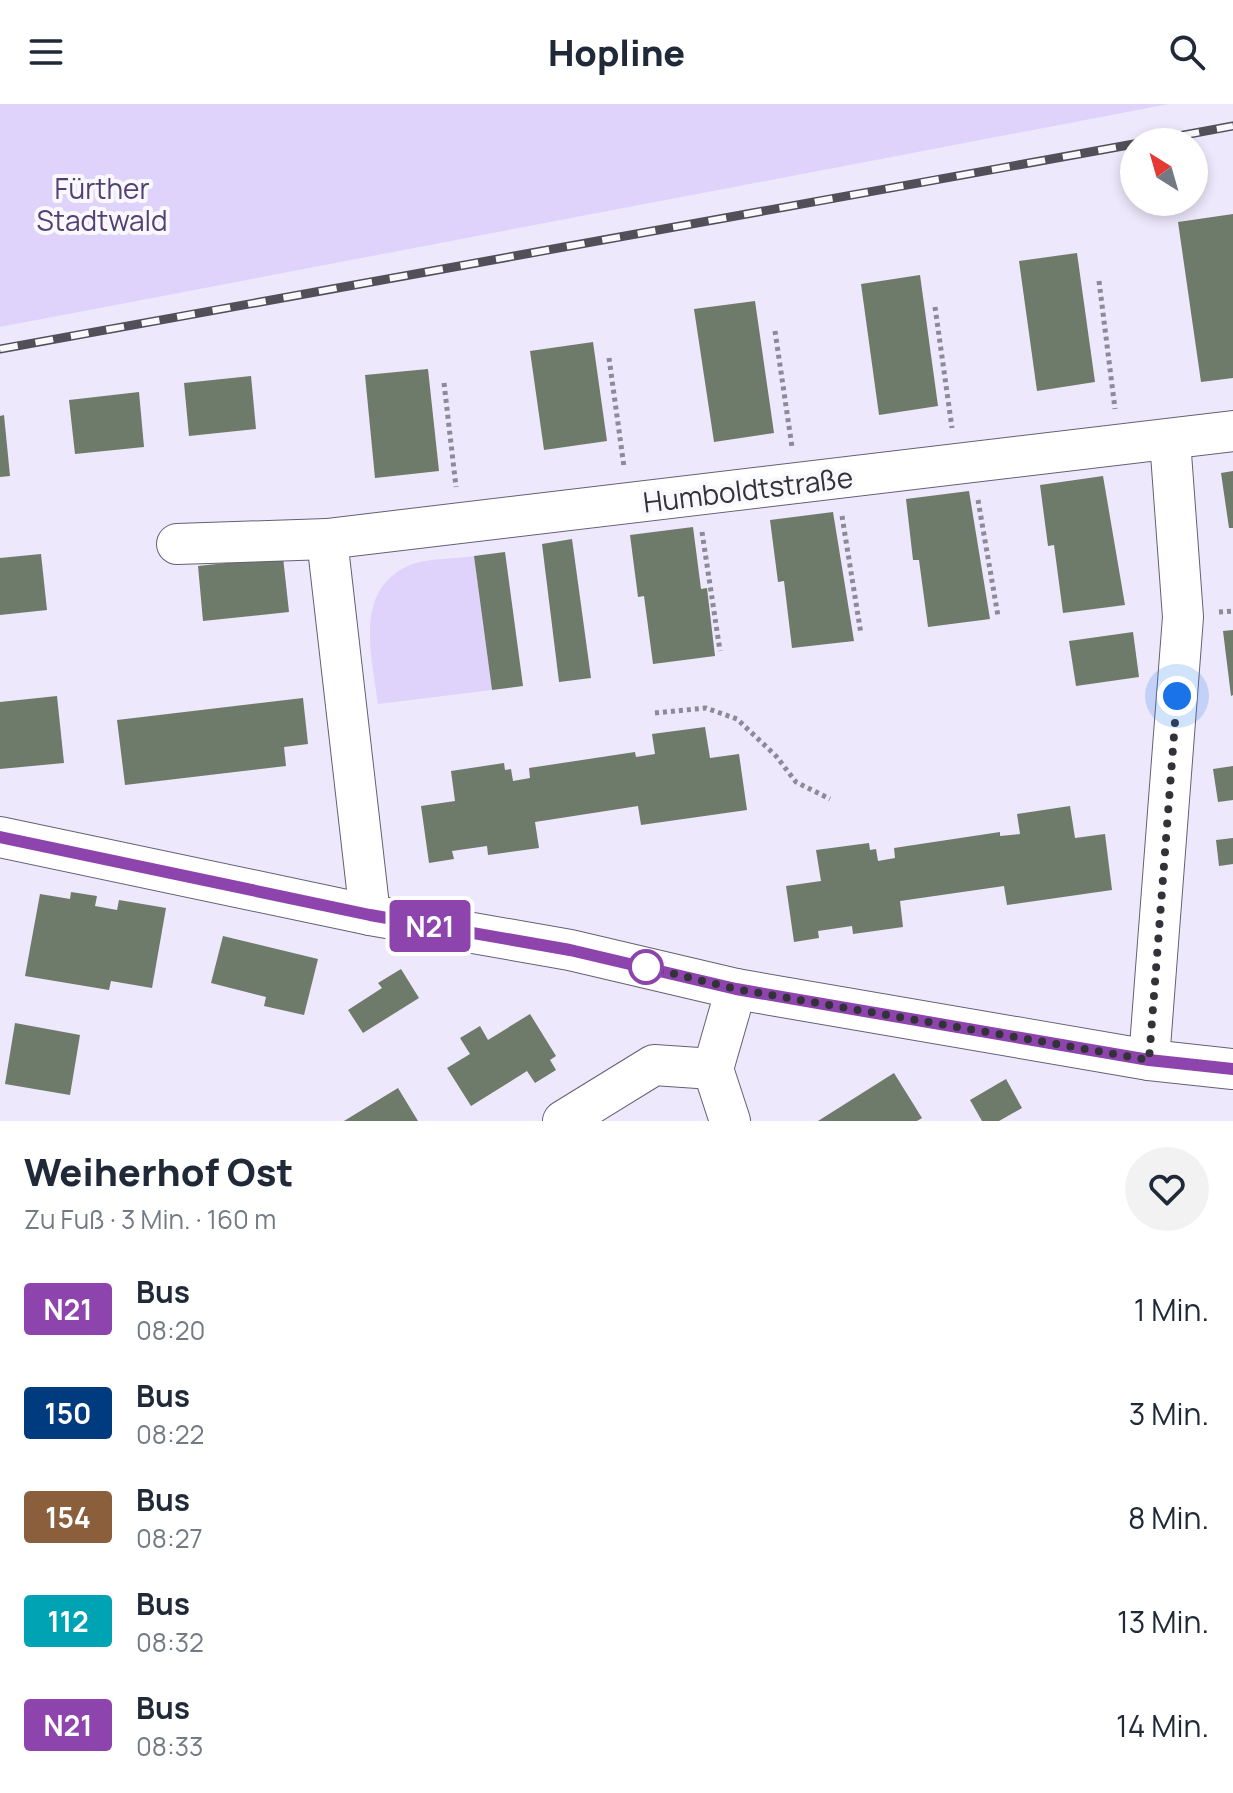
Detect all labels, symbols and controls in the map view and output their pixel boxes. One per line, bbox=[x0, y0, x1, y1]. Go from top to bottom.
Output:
text: Hopline bbox=[548, 28, 685, 77]
icon: menu bbox=[24, 30, 68, 74]
icon: search bbox=[1165, 30, 1209, 74]
north arrow bbox=[1120, 128, 1208, 216]
map controls bbox=[1120, 128, 1208, 216]
park label: Fürther Stadtwald bbox=[36, 169, 168, 239]
street label: Humboldtstraße bbox=[641, 457, 855, 521]
your location bbox=[1157, 676, 1197, 716]
line badge: N21 bbox=[384, 900, 476, 952]
text: N21 bbox=[405, 907, 455, 945]
unlabelled marker bbox=[629, 950, 663, 984]
text: Weiherhof Ost bbox=[24, 1145, 293, 1197]
button: heart bbox=[1125, 1147, 1209, 1231]
text: Zu Fuß · 3 Min. · 160 m bbox=[24, 1201, 276, 1237]
text: Bus bbox=[136, 1271, 190, 1312]
text: 1 Min. bbox=[1134, 1289, 1209, 1330]
text: N21 bbox=[43, 1290, 93, 1328]
text: 08:20 bbox=[136, 1312, 205, 1348]
text: Bus bbox=[136, 1375, 190, 1416]
text: 3 Min. bbox=[1129, 1393, 1209, 1434]
text: 150 bbox=[44, 1394, 92, 1432]
text: 08:22 bbox=[136, 1416, 204, 1452]
text: Bus bbox=[136, 1479, 190, 1520]
text: 8 Min. bbox=[1128, 1497, 1209, 1538]
text: 154 bbox=[45, 1498, 91, 1536]
text: 08:27 bbox=[136, 1520, 203, 1556]
text: Bus bbox=[136, 1583, 190, 1624]
text: 13 Min. bbox=[1117, 1601, 1209, 1642]
text: 112 bbox=[47, 1602, 89, 1640]
text: 08:32 bbox=[136, 1624, 204, 1660]
text: Bus bbox=[136, 1687, 190, 1728]
text: 14 Min. bbox=[1116, 1705, 1209, 1746]
text: N21 bbox=[43, 1706, 93, 1744]
text: 08:33 bbox=[136, 1728, 203, 1764]

